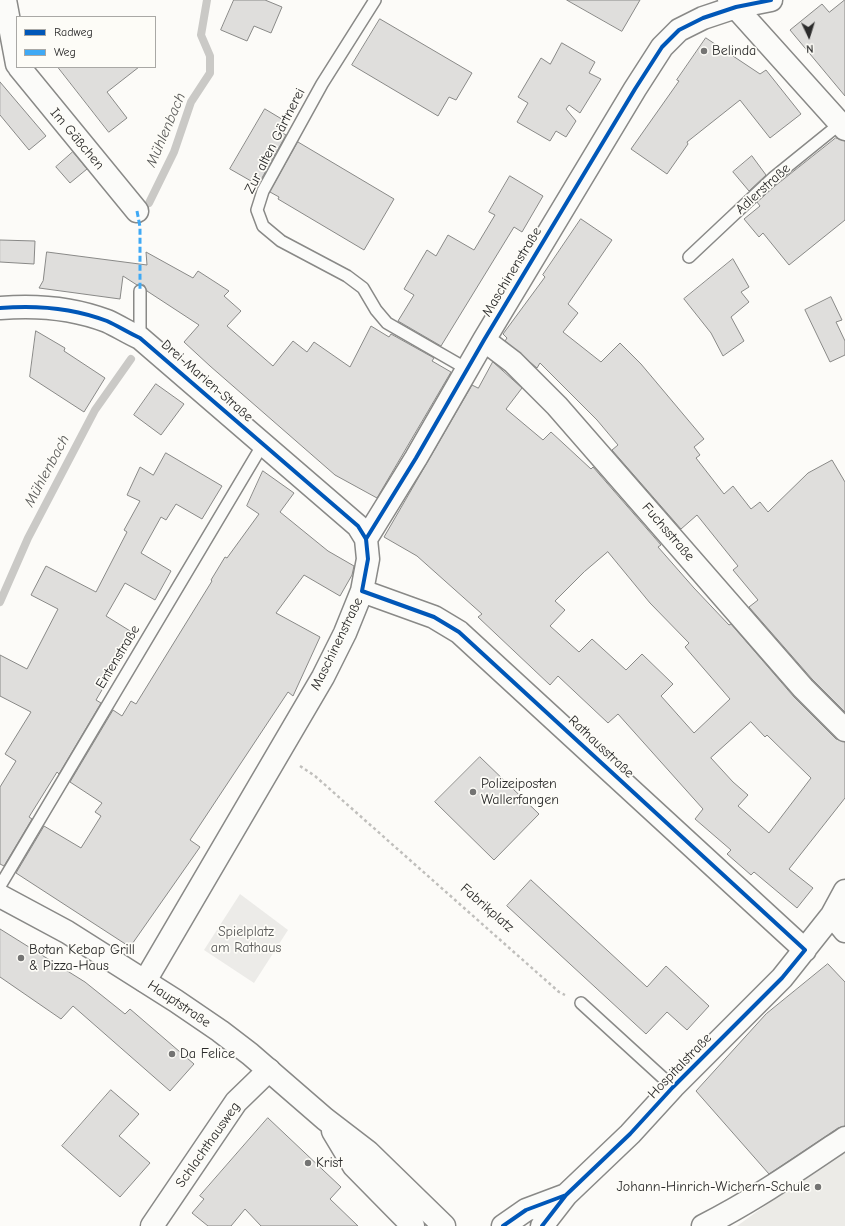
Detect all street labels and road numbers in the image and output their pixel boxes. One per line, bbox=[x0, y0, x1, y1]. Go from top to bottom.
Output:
street label: Zur alten Gärtnerei bbox=[241, 86, 309, 196]
street label: Im Gäßchen bbox=[46, 105, 108, 173]
street label: Adlerstraße bbox=[732, 160, 794, 218]
street label: Maschinenstraße bbox=[479, 224, 545, 320]
street label: Drei-Marien-Straße bbox=[157, 336, 257, 426]
street label: Fuchsstraße bbox=[638, 499, 698, 565]
street label: Maschinenstraße bbox=[307, 595, 367, 693]
street label: Entenstraße bbox=[92, 622, 144, 692]
street label: Rathausstraße bbox=[565, 712, 637, 782]
street label: Fabrikplatz bbox=[457, 880, 517, 936]
street label: Hauptstraße bbox=[144, 977, 214, 1031]
street label: Hospitalstraße bbox=[645, 1030, 715, 1102]
street label: Schlachthausweg bbox=[172, 1099, 244, 1191]

